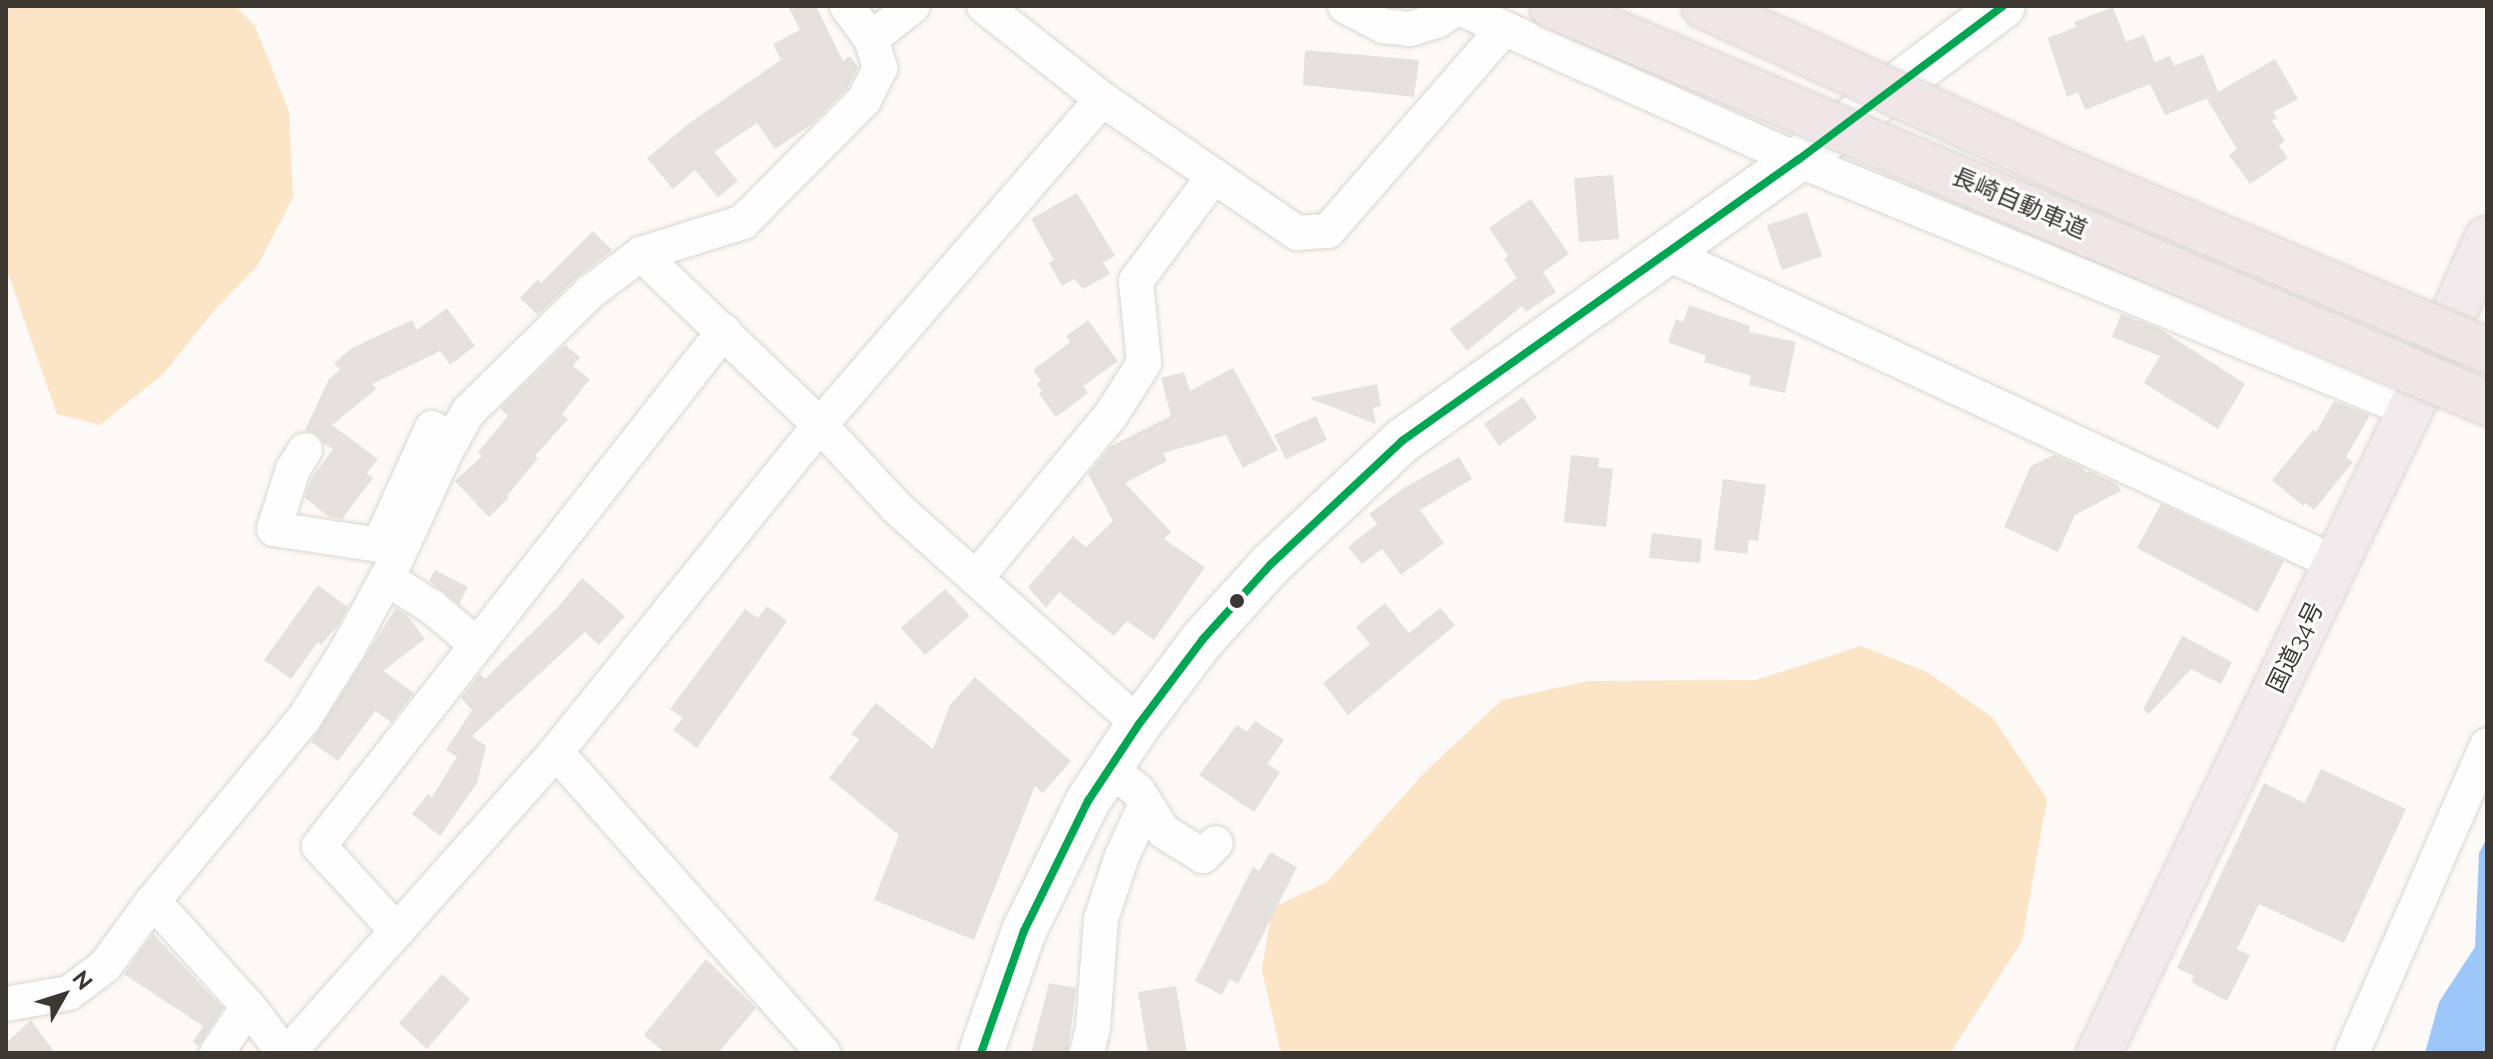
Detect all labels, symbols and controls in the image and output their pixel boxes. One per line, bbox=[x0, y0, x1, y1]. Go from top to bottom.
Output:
street label: 長崎自動車道 bbox=[1948, 162, 2092, 244]
unlabelled marker bbox=[1229, 593, 1245, 609]
street label: 国道34号 bbox=[2261, 597, 2329, 697]
north arrow bbox=[24, 955, 104, 1035]
text: N bbox=[67, 965, 98, 995]

